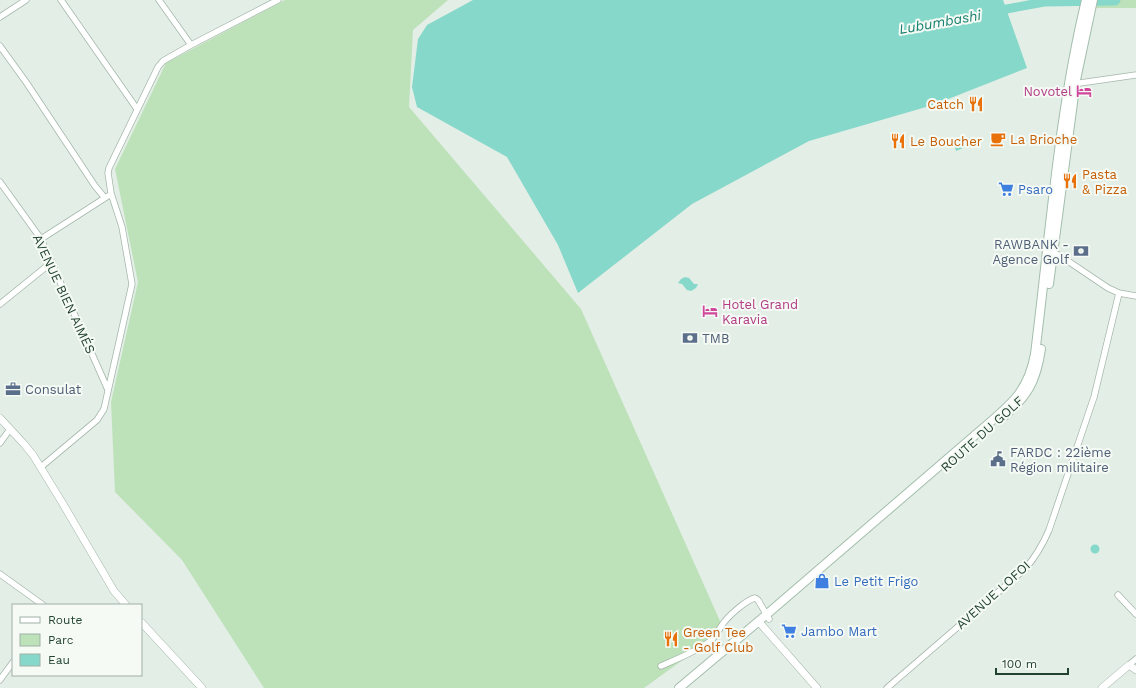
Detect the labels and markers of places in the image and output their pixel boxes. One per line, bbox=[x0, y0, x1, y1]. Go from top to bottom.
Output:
hotel icon: Novotel bbox=[1075, 82, 1093, 100]
place label: Novotel bbox=[1023, 84, 1072, 99]
restaurant icon: Catch bbox=[967, 95, 985, 113]
place label: Catch bbox=[927, 97, 964, 112]
cafe icon: La Brioche bbox=[989, 130, 1007, 148]
restaurant icon: Le Boucher bbox=[889, 132, 907, 150]
place label: La Brioche bbox=[1010, 132, 1077, 147]
place label: Le Boucher bbox=[910, 134, 982, 149]
place label: Pasta & Pizza bbox=[1082, 167, 1128, 197]
restaurant icon: Pasta & Pizza bbox=[1061, 172, 1079, 190]
supermarket icon: Psaro bbox=[997, 180, 1015, 198]
place label: Psaro bbox=[1018, 182, 1053, 197]
place label: RAWBANK - Agence Golf bbox=[992, 237, 1069, 267]
bank icon: RAWBANK - Agence Golf bbox=[1072, 242, 1090, 260]
place label: Hotel Grand Karavia bbox=[722, 297, 798, 327]
hotel icon: Hotel Grand Karavia bbox=[701, 302, 719, 320]
bank icon: TMB bbox=[681, 329, 699, 347]
place label: TMB bbox=[702, 331, 729, 346]
office icon: Consulat bbox=[4, 380, 22, 398]
place label: Consulat bbox=[25, 382, 82, 397]
place label: FARDC : 22ième Région militaire bbox=[1010, 445, 1111, 475]
public building icon: FARDC : 22ième Région militaire bbox=[989, 450, 1007, 468]
shop icon: Le Petit Frigo bbox=[813, 572, 831, 590]
place label: Le Petit Frigo bbox=[834, 574, 918, 589]
supermarket icon: Jambo Mart bbox=[780, 622, 798, 640]
place label: Jambo Mart bbox=[801, 624, 878, 639]
place label: Green Tee - Golf Club bbox=[683, 625, 753, 655]
restaurant icon: Green Tee - Golf Club bbox=[662, 630, 680, 648]

